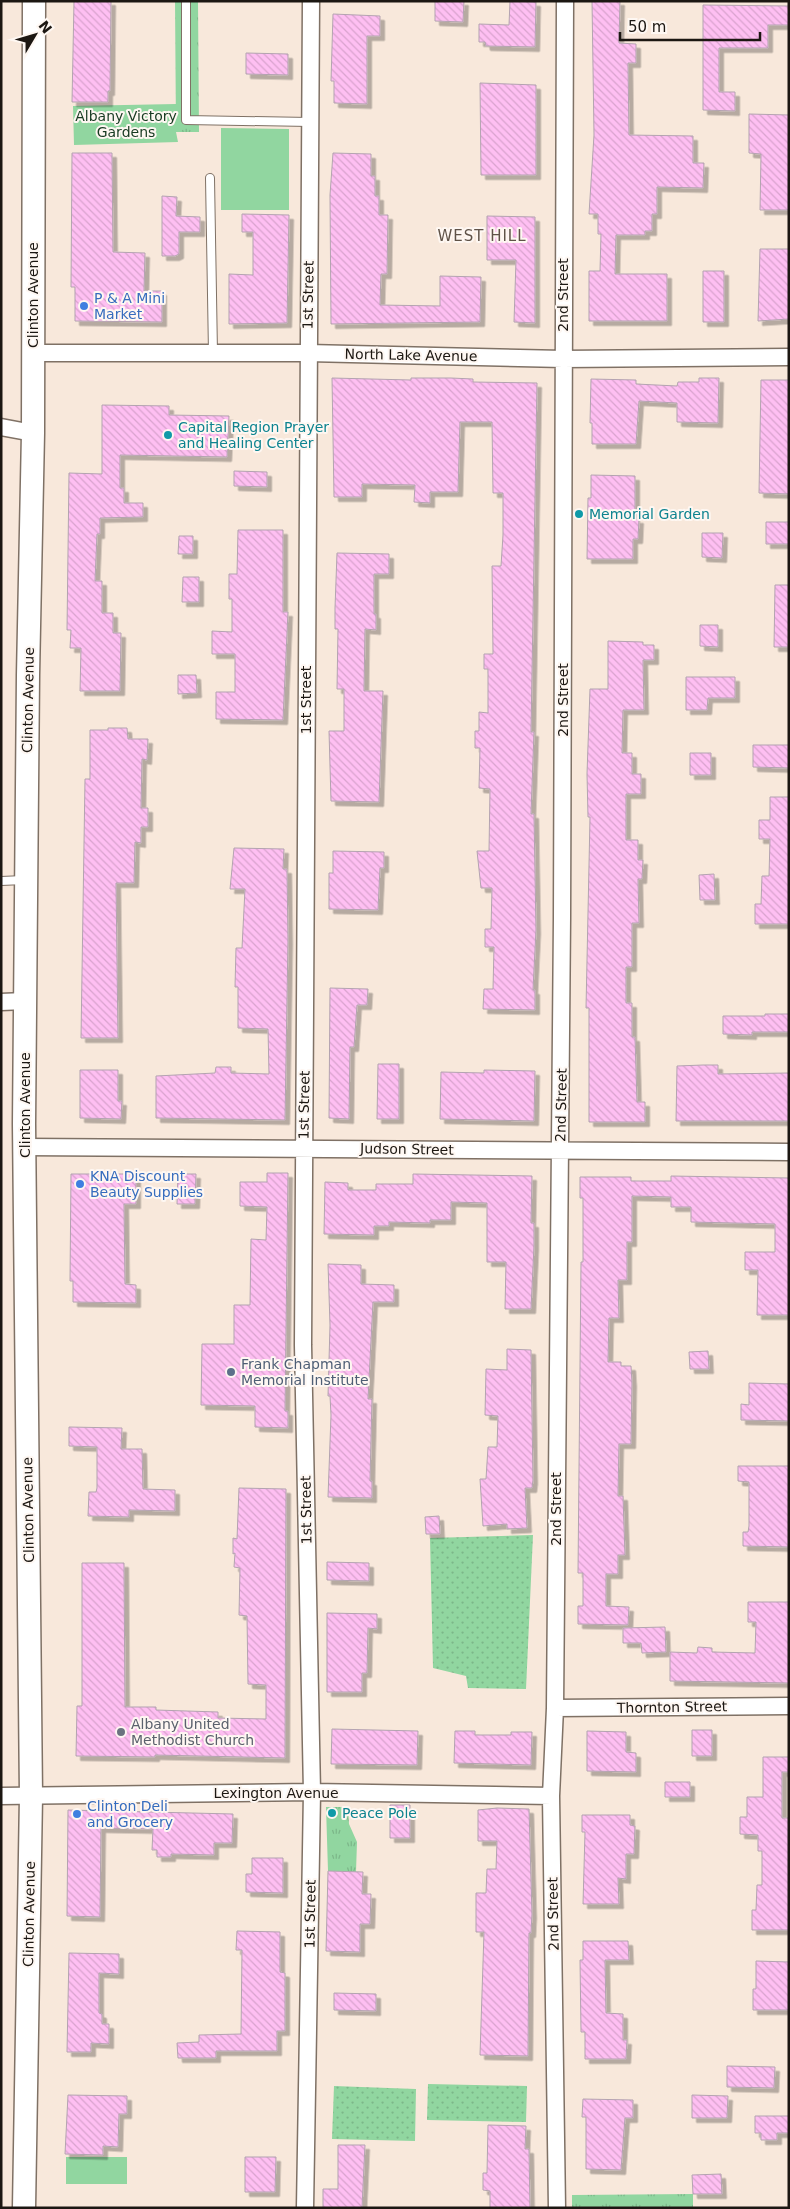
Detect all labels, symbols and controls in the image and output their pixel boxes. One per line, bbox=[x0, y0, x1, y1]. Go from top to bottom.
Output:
north arrow bbox=[10, 10, 60, 60]
scale bar bbox=[620, 10, 760, 42]
text: N bbox=[35, 17, 55, 37]
text: 50 m bbox=[628, 18, 666, 36]
park label: Albany Victory Gardens bbox=[75, 108, 177, 140]
district label: WEST HILL bbox=[437, 227, 527, 245]
street label: Clinton Avenue bbox=[25, 242, 41, 348]
street label: 2nd Street bbox=[555, 258, 571, 332]
street label: 1st Street bbox=[299, 260, 317, 329]
place label: P & A Mini Market bbox=[94, 290, 165, 322]
marker: P & A Mini Market bbox=[78, 300, 90, 312]
street label: North Lake Avenue bbox=[345, 346, 477, 364]
place label: Capital Region Prayer and Healing Center bbox=[178, 419, 329, 451]
marker: Capital Region Prayer and Healing Center bbox=[162, 429, 174, 441]
place label: Memorial Garden bbox=[589, 506, 710, 522]
marker: Memorial Garden bbox=[573, 508, 585, 520]
street label: Clinton Avenue bbox=[19, 647, 37, 753]
street label: 2nd Street bbox=[555, 663, 571, 737]
street label: 1st Street bbox=[298, 665, 314, 734]
street label: Clinton Avenue bbox=[17, 1052, 33, 1158]
street label: 2nd Street bbox=[552, 1068, 570, 1142]
street label: 1st Street bbox=[295, 1070, 313, 1139]
street label: Judson Street bbox=[359, 1140, 454, 1158]
place label: KNA Discount Beauty Supplies bbox=[90, 1168, 203, 1200]
marker: KNA Discount Beauty Supplies bbox=[74, 1178, 86, 1190]
place label: Frank Chapman Memorial Institute bbox=[241, 1356, 369, 1388]
marker: Frank Chapman Memorial Institute bbox=[225, 1366, 237, 1378]
street label: Clinton Avenue bbox=[19, 1457, 37, 1563]
street label: 2nd Street bbox=[548, 1472, 564, 1546]
street label: 1st Street bbox=[297, 1475, 315, 1544]
street label: Thornton Street bbox=[616, 1698, 728, 1716]
place label: Albany United Methodist Church bbox=[131, 1716, 254, 1748]
marker: Albany United Methodist Church bbox=[115, 1726, 127, 1738]
street label: Lexington Avenue bbox=[213, 1785, 339, 1801]
place label: Clinton Deli and Grocery bbox=[87, 1798, 173, 1830]
place label: Peace Pole bbox=[342, 1805, 417, 1821]
marker: Peace Pole bbox=[326, 1807, 338, 1819]
marker: Clinton Deli and Grocery bbox=[71, 1808, 83, 1820]
street label: Clinton Avenue bbox=[20, 1861, 38, 1967]
street label: 2nd Street bbox=[544, 1877, 562, 1951]
street label: 1st Street bbox=[301, 1879, 319, 1948]

